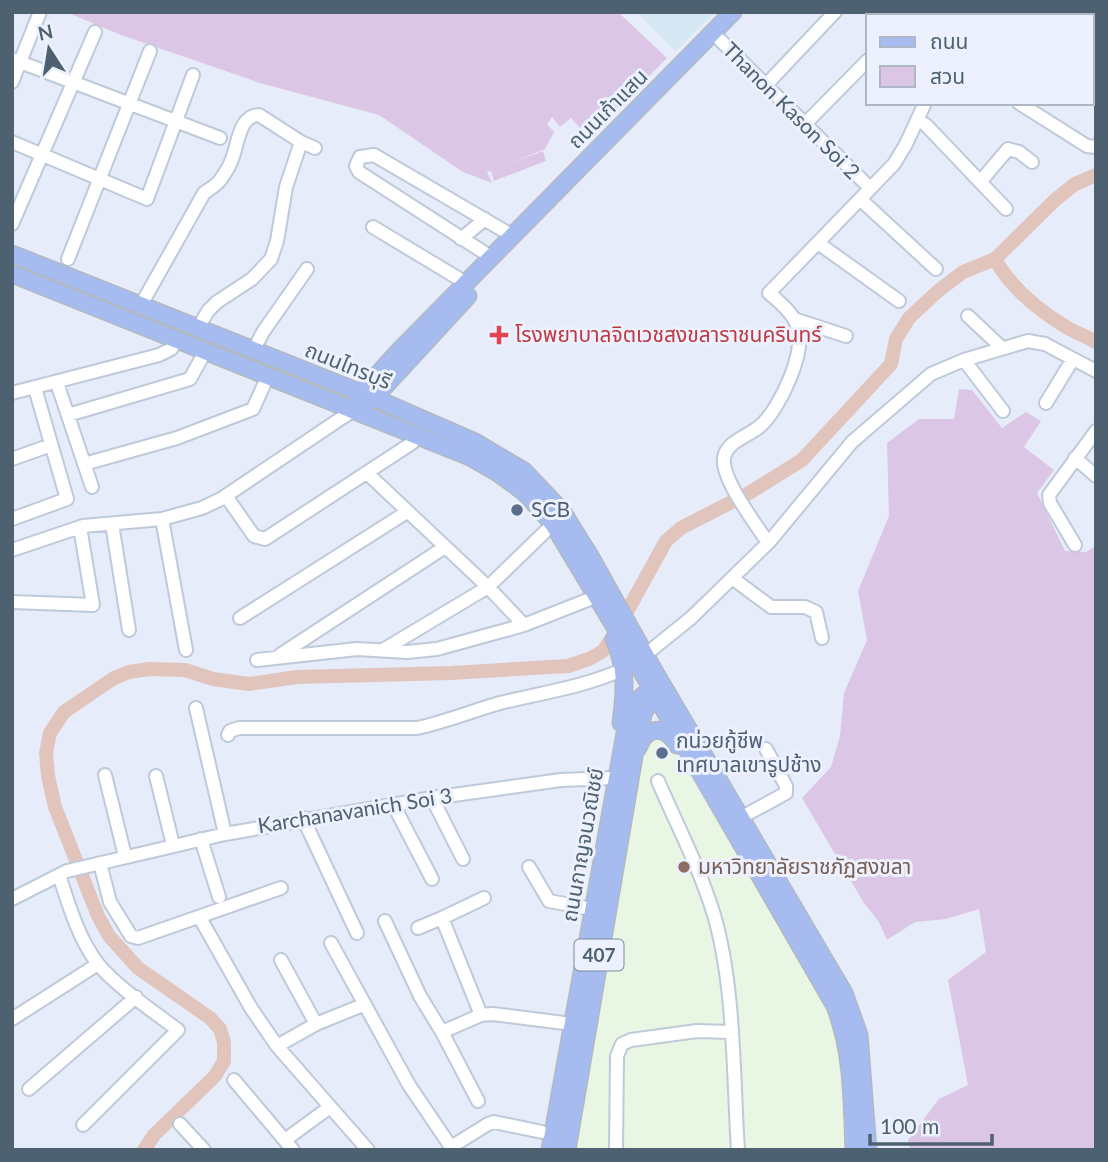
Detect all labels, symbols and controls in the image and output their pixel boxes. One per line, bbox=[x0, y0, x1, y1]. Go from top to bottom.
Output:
north arrow bbox=[14, 14, 84, 84]
legend bbox=[866, 14, 1094, 105]
text: N bbox=[36, 19, 55, 45]
text: ถนน bbox=[930, 28, 968, 53]
street label: Thanon Kason Soi 2 bbox=[718, 36, 866, 184]
street label: ถนนเก้าแสน bbox=[562, 63, 652, 153]
text: สวน bbox=[930, 63, 965, 88]
place label: โรงพยาบาลจิตเวชสงขลาราชนครินทร์ bbox=[515, 321, 823, 346]
marker: โรงพยาบาลจิตเวชสงขลาราชนครินทร์ bbox=[489, 325, 509, 345]
street label: ถนนไทรบุรี bbox=[301, 336, 395, 395]
place label: SCB bbox=[531, 496, 570, 521]
marker: SCB bbox=[509, 502, 525, 518]
place label: กน่วยกู้ชีพ เทศบาลเขารูปช้าง bbox=[676, 727, 822, 778]
marker: กน่วยกู้ชีพ เทศบาลเขารูปช้าง bbox=[654, 745, 670, 761]
street label: ถนนกาญจนวณิชย์ bbox=[556, 766, 607, 924]
street label: Karchanavanich Soi 3 bbox=[256, 782, 454, 837]
place label: มหาวิทยาลัยราชภัฏสงขลา bbox=[698, 853, 911, 878]
marker: มหาวิทยาลัยราชภัฏสงขลา bbox=[676, 859, 692, 875]
road number: 407 bbox=[574, 939, 624, 970]
scale bar bbox=[870, 1102, 992, 1146]
text: 100 m bbox=[880, 1113, 939, 1138]

